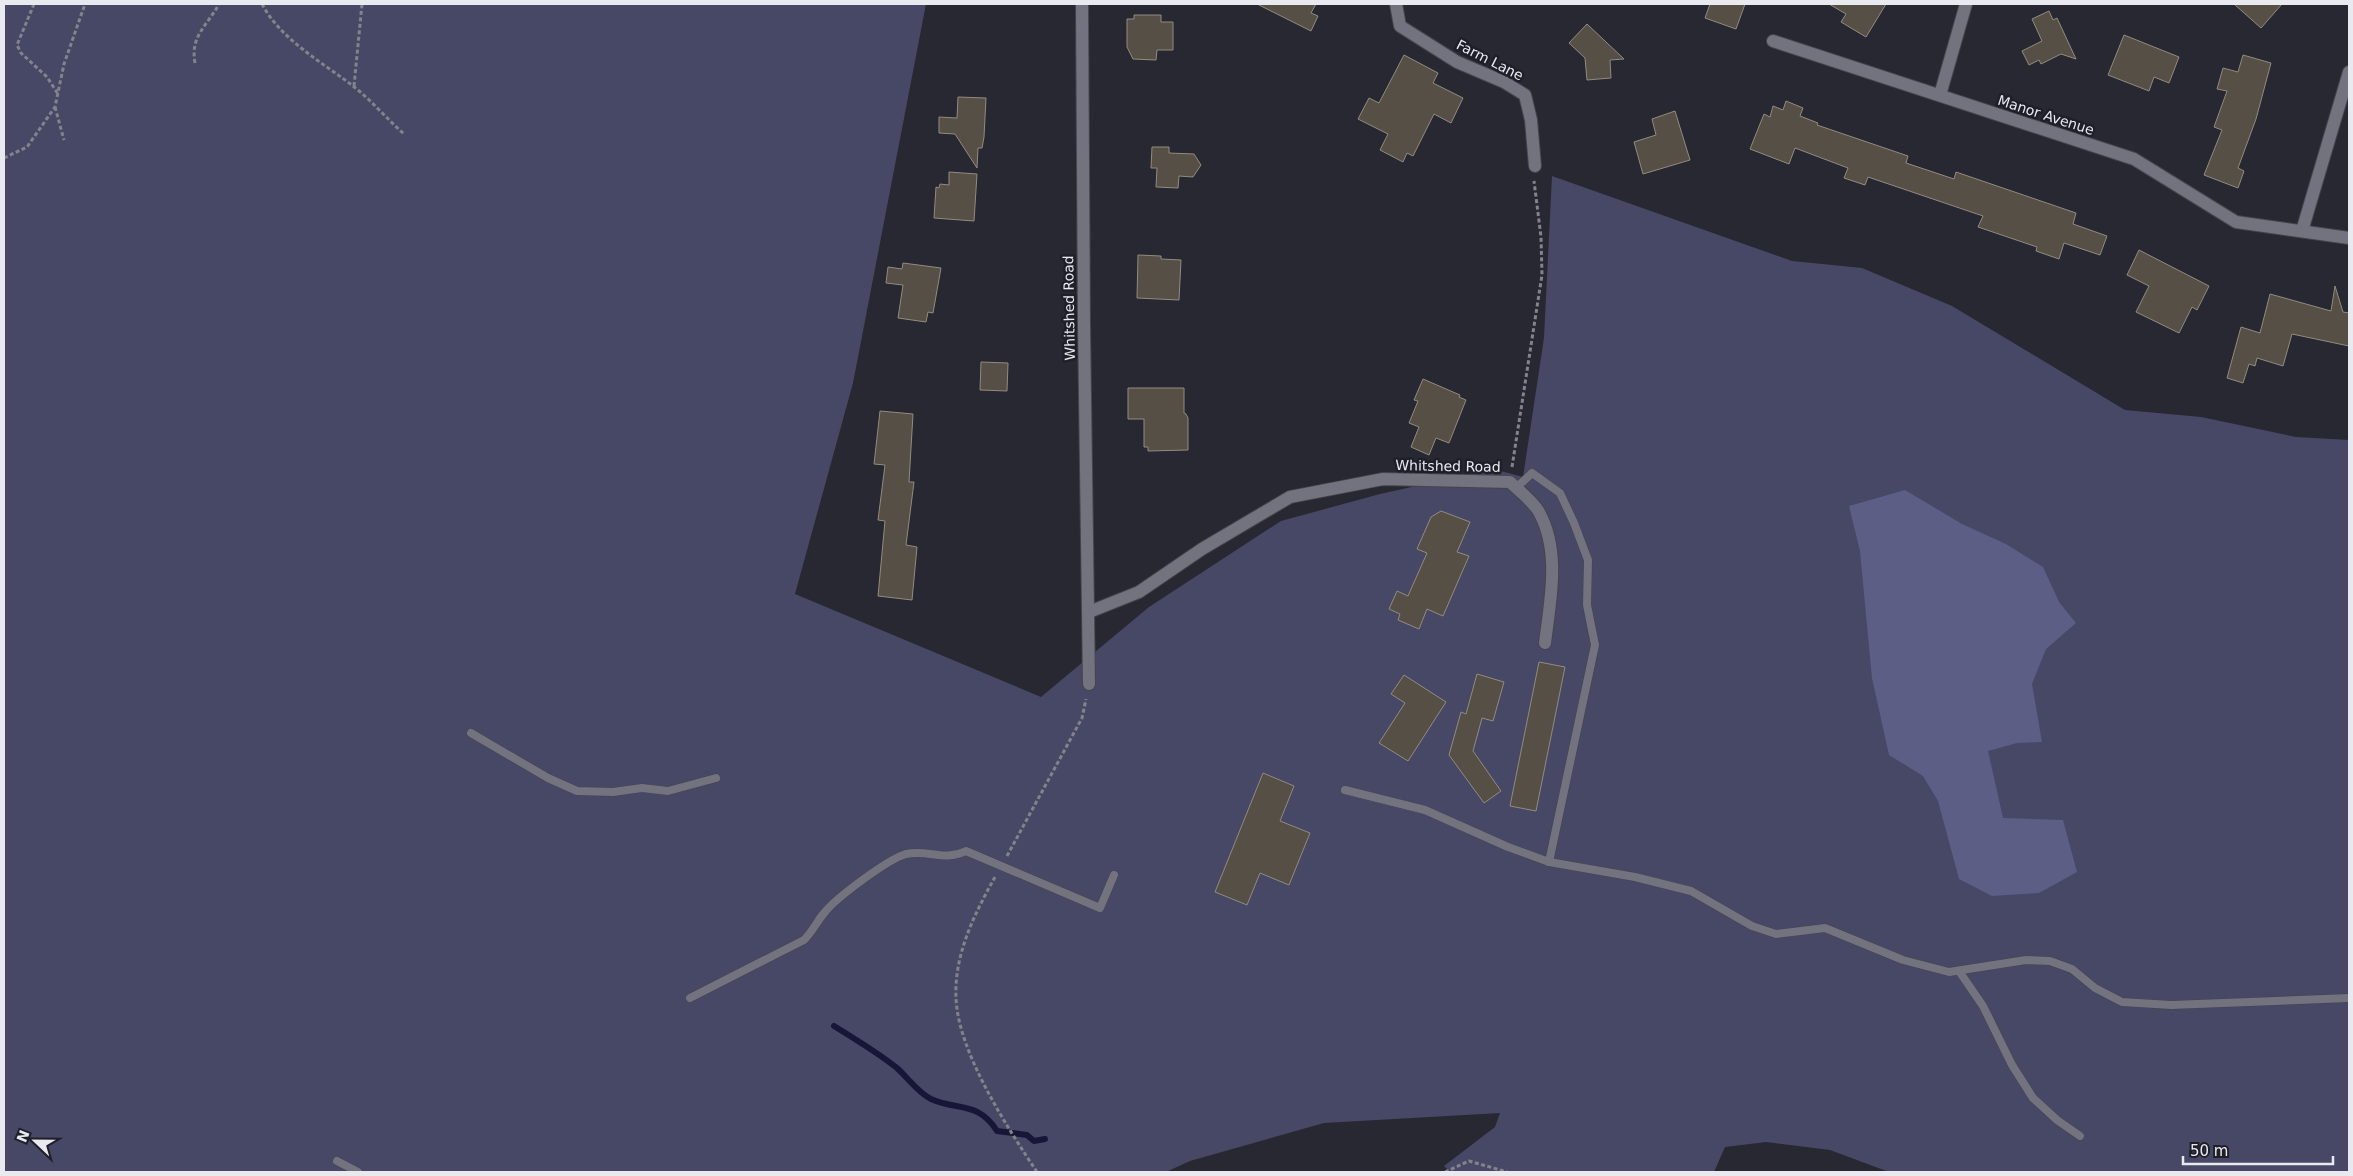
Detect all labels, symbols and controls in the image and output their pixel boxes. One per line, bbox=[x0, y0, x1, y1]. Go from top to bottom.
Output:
street label: Farm Lane bbox=[1454, 36, 1526, 84]
street label: Manor Avenue bbox=[1996, 92, 2096, 138]
street label: Whitshed Road bbox=[1060, 255, 1078, 361]
street label: Whitshed Road bbox=[1395, 457, 1501, 475]
north arrow bbox=[10, 1116, 60, 1166]
text: N bbox=[13, 1128, 33, 1145]
scale bar bbox=[2183, 1134, 2333, 1166]
text: 50 m bbox=[2190, 1142, 2228, 1160]

